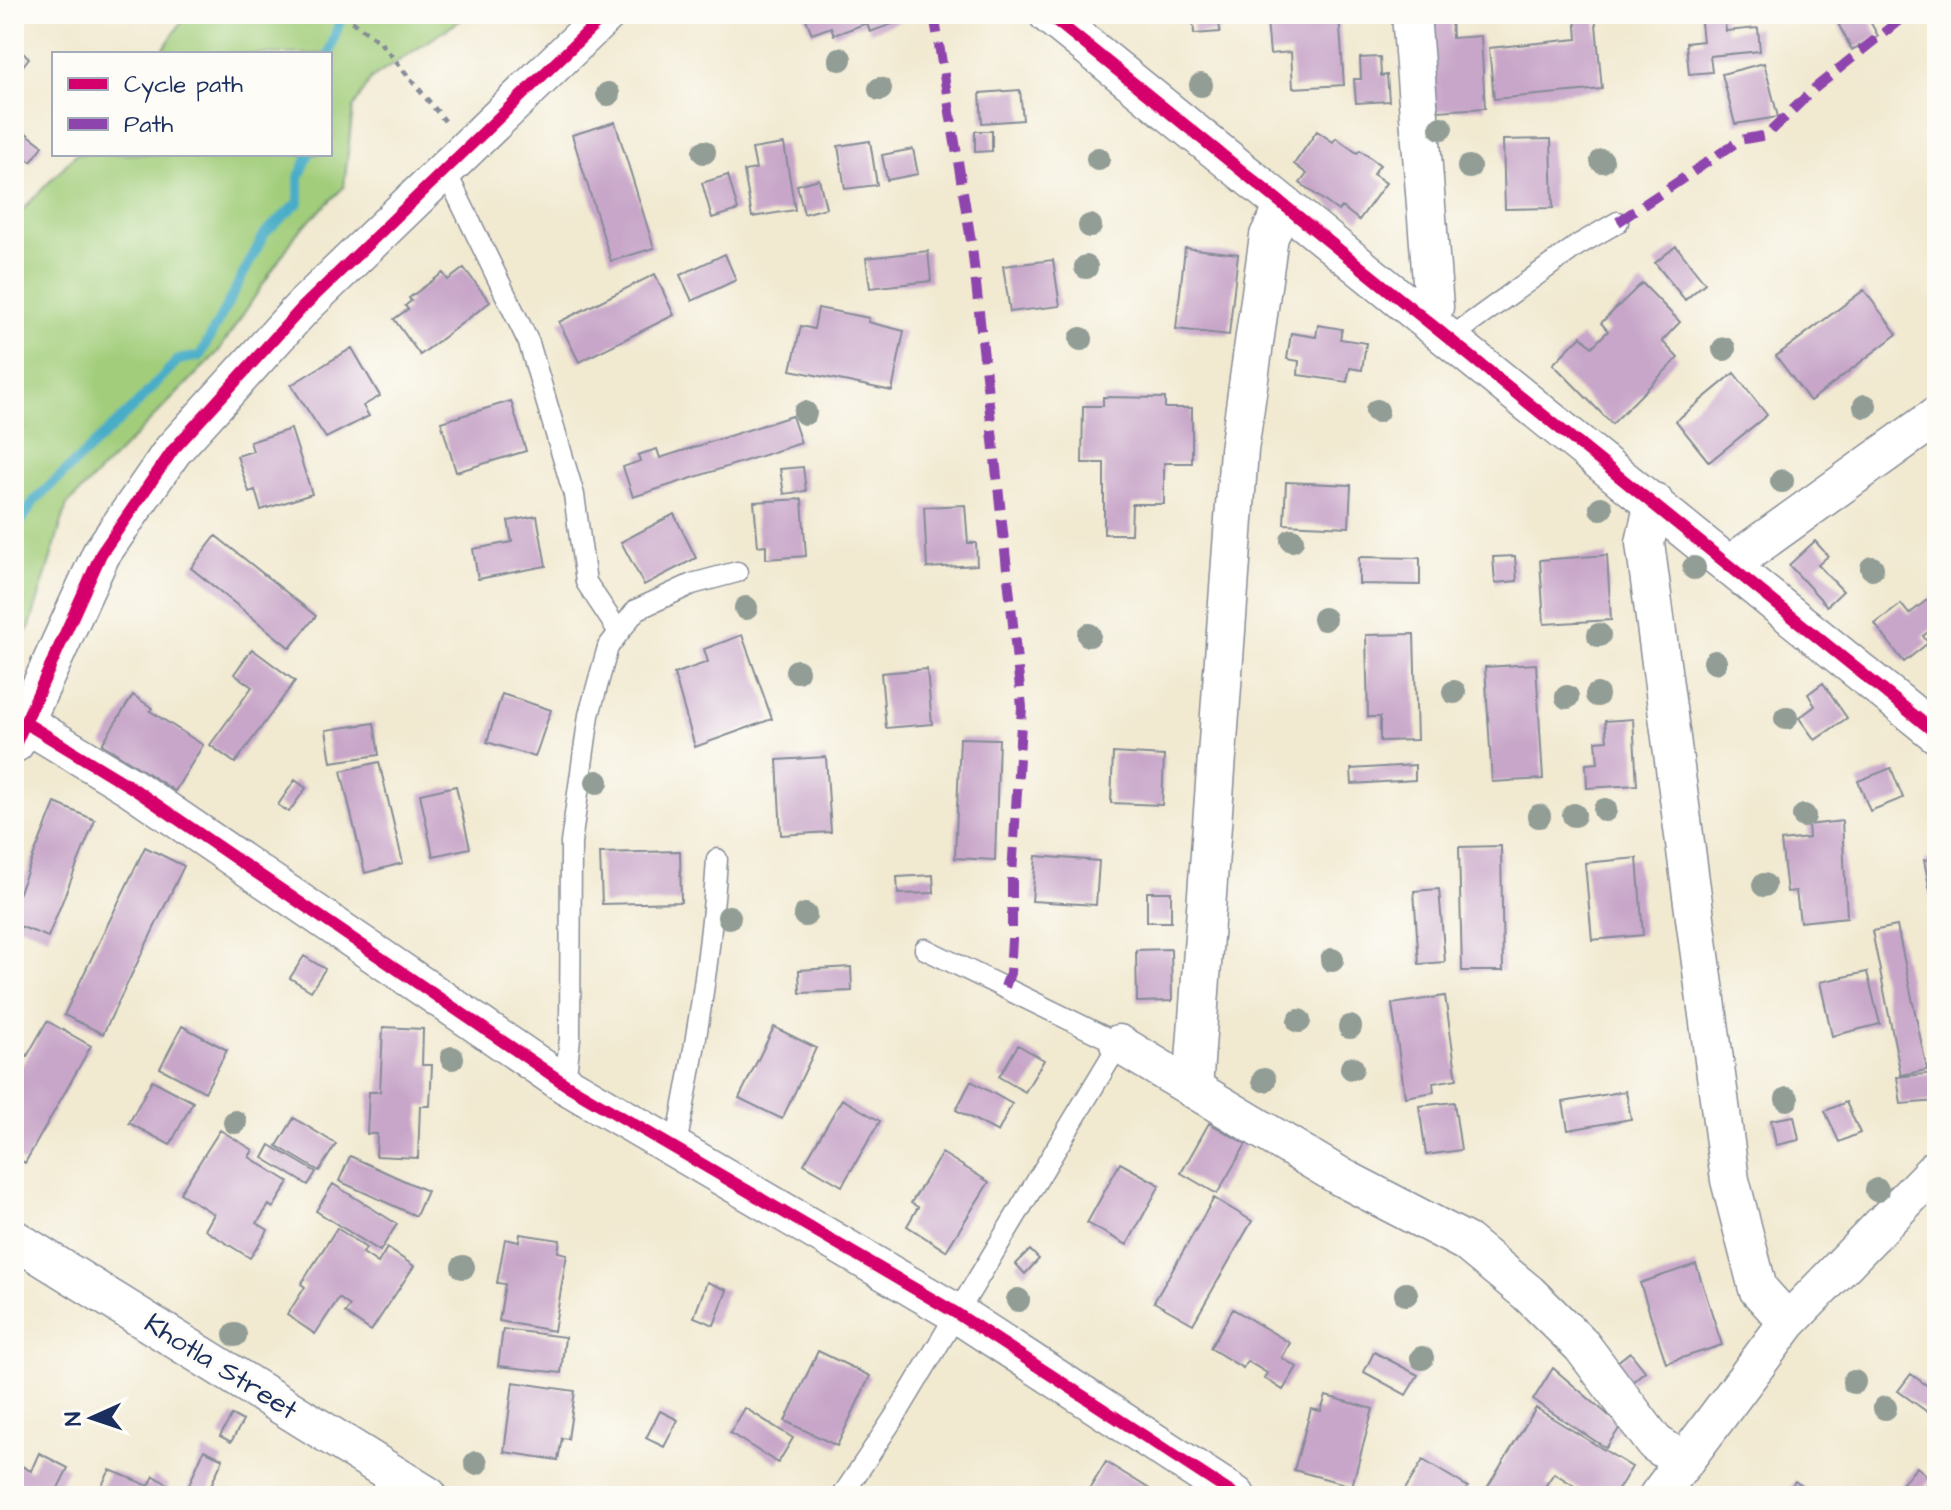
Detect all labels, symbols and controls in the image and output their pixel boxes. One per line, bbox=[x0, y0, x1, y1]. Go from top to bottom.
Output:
legend bbox=[52, 52, 332, 156]
text: Cycle path bbox=[124, 68, 243, 103]
text: Path bbox=[124, 108, 173, 142]
street label: Khotla Street bbox=[137, 1304, 306, 1430]
north arrow bbox=[52, 1378, 132, 1458]
text: N bbox=[58, 1411, 89, 1427]

